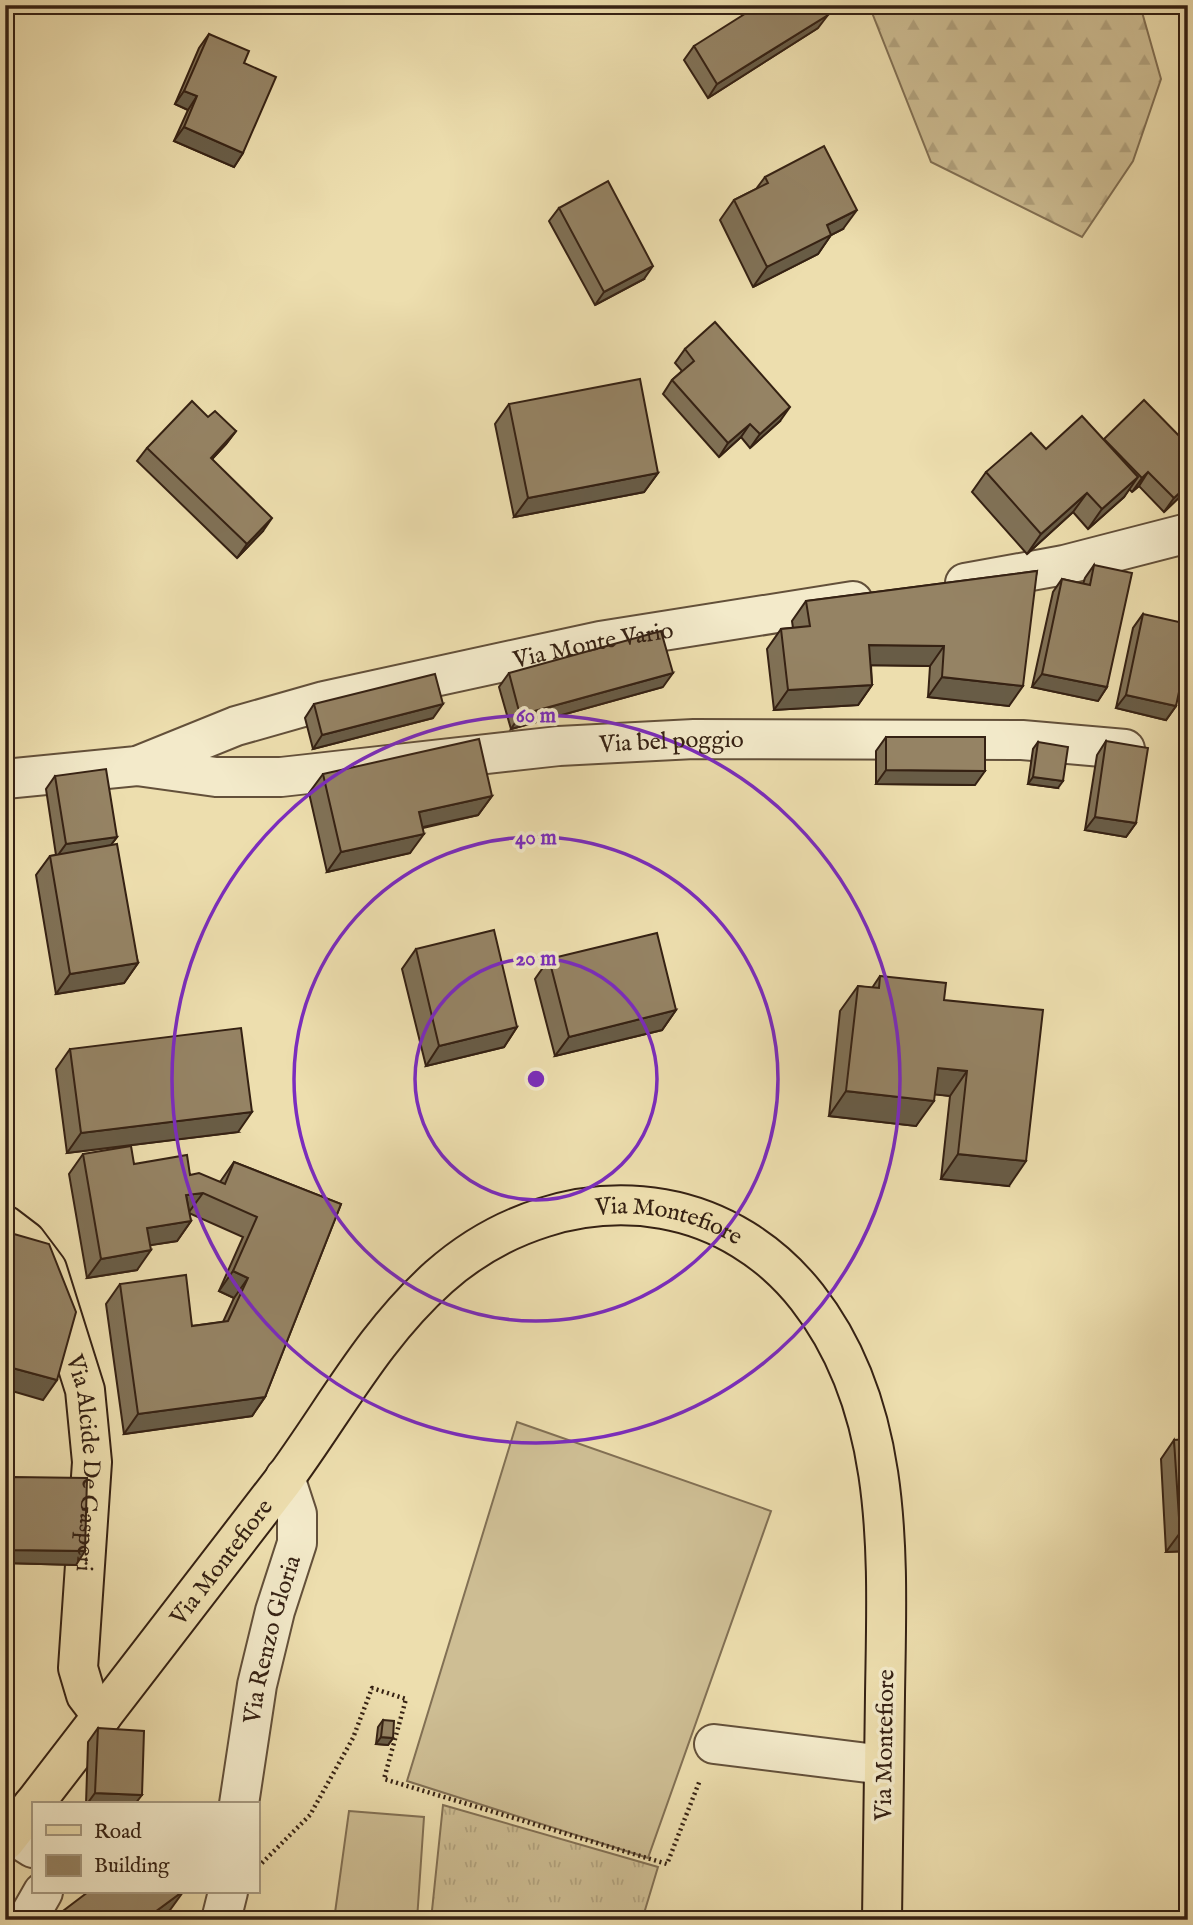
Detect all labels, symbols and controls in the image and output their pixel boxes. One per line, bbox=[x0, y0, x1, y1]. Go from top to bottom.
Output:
street label: Via Monte Vario bbox=[509, 616, 676, 677]
text: 60 m bbox=[516, 703, 557, 730]
street label: Via bel poggio bbox=[597, 725, 744, 761]
text: 40 m bbox=[515, 825, 557, 852]
text: 20 m bbox=[516, 946, 557, 973]
centre of rings bbox=[524, 1067, 548, 1091]
street label: Via Montefiore bbox=[593, 1191, 748, 1253]
street label: Via Alcide De Gasperi bbox=[57, 1350, 106, 1573]
street label: Via Montefiore bbox=[163, 1493, 281, 1633]
street label: Via Renzo Gloria bbox=[237, 1551, 309, 1727]
street label: Via Montefiore bbox=[869, 1669, 902, 1822]
legend bbox=[32, 1802, 259, 1894]
text: Road bbox=[94, 1819, 142, 1846]
text: Building bbox=[94, 1853, 170, 1880]

